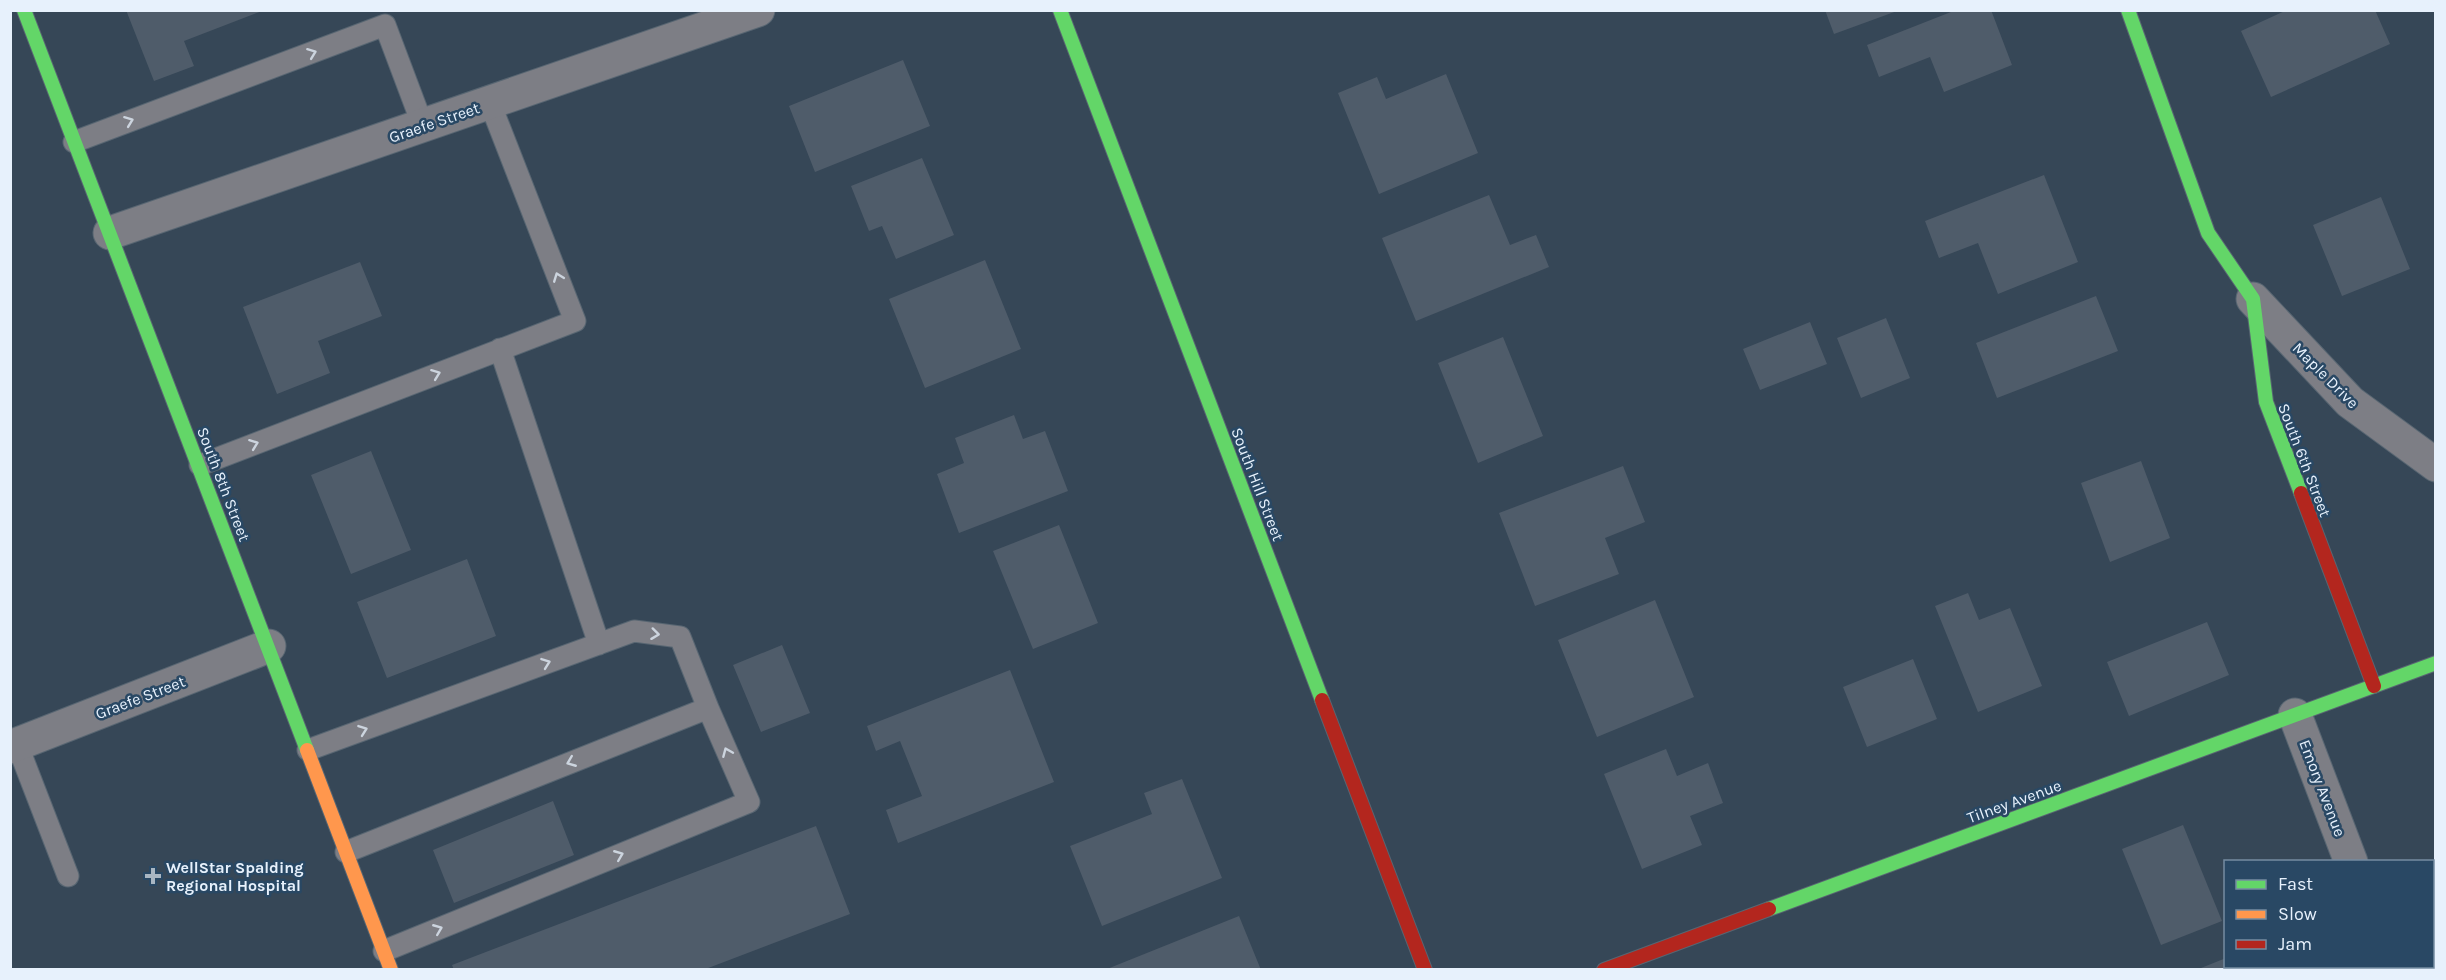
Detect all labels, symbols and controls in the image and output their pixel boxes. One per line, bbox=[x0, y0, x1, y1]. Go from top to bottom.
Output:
one-way arrow bbox=[306, 47, 317, 60]
street label: Graefe Street bbox=[386, 98, 482, 147]
one-way arrow bbox=[123, 116, 134, 129]
one-way arrow bbox=[553, 273, 565, 284]
street label: Maple Drive bbox=[2289, 338, 2363, 412]
one-way arrow bbox=[430, 369, 441, 381]
street label: South 6th Street bbox=[2274, 401, 2335, 520]
street label: South 8th Street bbox=[193, 424, 254, 544]
street label: South Hill Street bbox=[1227, 425, 1288, 543]
one-way arrow bbox=[248, 439, 259, 451]
one-way arrow bbox=[651, 627, 660, 640]
one-way arrow bbox=[540, 658, 551, 671]
street label: Graefe Street bbox=[93, 672, 188, 723]
one-way arrow bbox=[357, 725, 368, 738]
street label: Emory Avenue bbox=[2295, 737, 2350, 839]
one-way arrow bbox=[722, 747, 734, 758]
one-way arrow bbox=[567, 755, 577, 768]
street label: Tilney Avenue bbox=[1964, 776, 2064, 827]
one-way arrow bbox=[612, 850, 623, 862]
place label: WellStar Spalding Regional Hospital bbox=[166, 858, 303, 895]
legend bbox=[2224, 860, 2434, 968]
marker: WellStar Spalding Regional Hospital bbox=[144, 867, 162, 885]
text: Fast bbox=[2278, 873, 2313, 895]
text: Slow bbox=[2278, 903, 2317, 925]
one-way arrow bbox=[432, 924, 443, 936]
text: Jam bbox=[2278, 933, 2312, 955]

